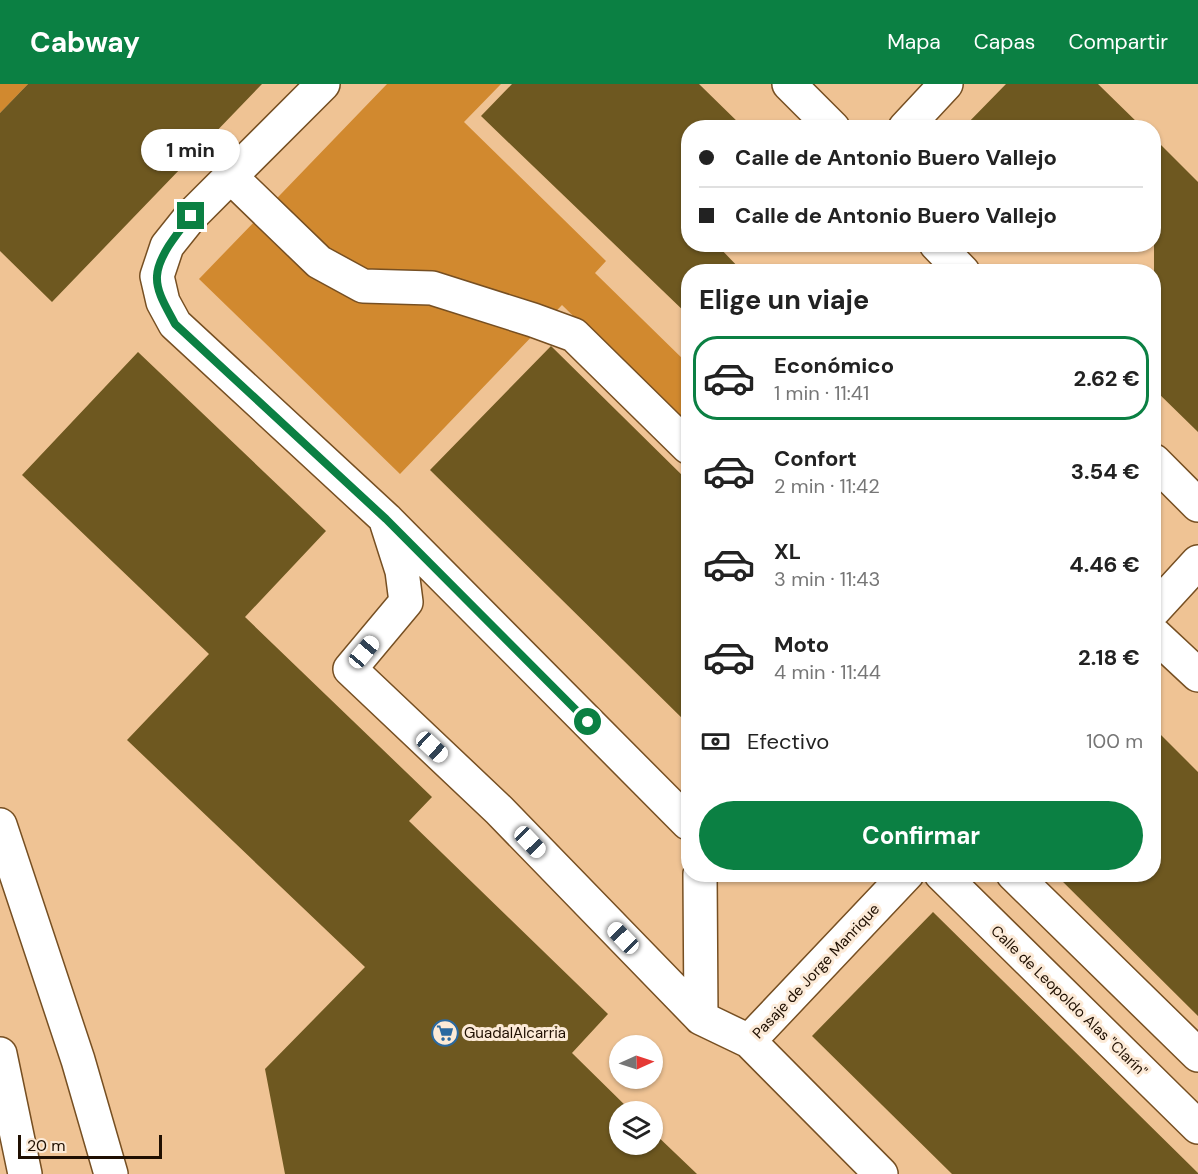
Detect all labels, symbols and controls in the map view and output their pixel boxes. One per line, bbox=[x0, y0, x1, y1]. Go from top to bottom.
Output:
text: Cabway bbox=[30, 24, 140, 61]
text: Mapa bbox=[887, 28, 941, 56]
text: Capas bbox=[974, 28, 1035, 56]
text: Compartir bbox=[1068, 28, 1168, 56]
callout: 1 min bbox=[142, 129, 240, 171]
text: 1 min bbox=[166, 137, 215, 163]
text: Calle de Antonio Buero Vallejo bbox=[735, 143, 1057, 172]
text: Calle de Antonio Buero Vallejo bbox=[735, 201, 1057, 230]
route end bbox=[177, 202, 204, 229]
text: Elige un viaje bbox=[699, 282, 869, 317]
icon: car bbox=[702, 351, 756, 405]
text: Económico bbox=[774, 351, 894, 380]
text: 2.62 € bbox=[1073, 364, 1140, 393]
text: 1 min · 11:41 bbox=[774, 380, 869, 406]
icon: car bbox=[702, 444, 756, 498]
text: Confort bbox=[774, 444, 857, 473]
text: 3.54 € bbox=[1071, 457, 1140, 486]
text: 2 min · 11:42 bbox=[774, 473, 880, 499]
icon: car bbox=[702, 537, 756, 591]
text: XL bbox=[774, 537, 801, 566]
text: 4.46 € bbox=[1069, 550, 1140, 579]
text: 3 min · 11:43 bbox=[774, 566, 880, 592]
icon: car bbox=[702, 630, 756, 684]
text: Moto bbox=[774, 630, 829, 659]
car bbox=[346, 632, 382, 672]
text: 2.18 € bbox=[1078, 643, 1140, 672]
text: 4 min · 11:44 bbox=[774, 659, 881, 685]
route start bbox=[574, 708, 601, 735]
icon: cash bbox=[699, 725, 732, 758]
text: Efectivo bbox=[747, 727, 829, 756]
car bbox=[413, 728, 451, 766]
text: 100 m bbox=[1086, 728, 1143, 754]
button: Confirmar bbox=[699, 801, 1143, 870]
car bbox=[511, 823, 549, 861]
street label: Pasaje de Jorge Manrique bbox=[748, 899, 884, 1043]
car bbox=[604, 919, 642, 957]
street label: Calle de Leopoldo Alas "Clarín" bbox=[987, 921, 1151, 1081]
supermarket icon: GuadalAlcarria bbox=[430, 1018, 460, 1048]
place label: GuadalAlcarria bbox=[464, 1023, 566, 1043]
north arrow bbox=[609, 1035, 663, 1089]
map controls bbox=[609, 1035, 663, 1155]
button: layers bbox=[609, 1101, 663, 1155]
scale bar bbox=[18, 1132, 162, 1160]
text: 20 m bbox=[27, 1135, 66, 1156]

